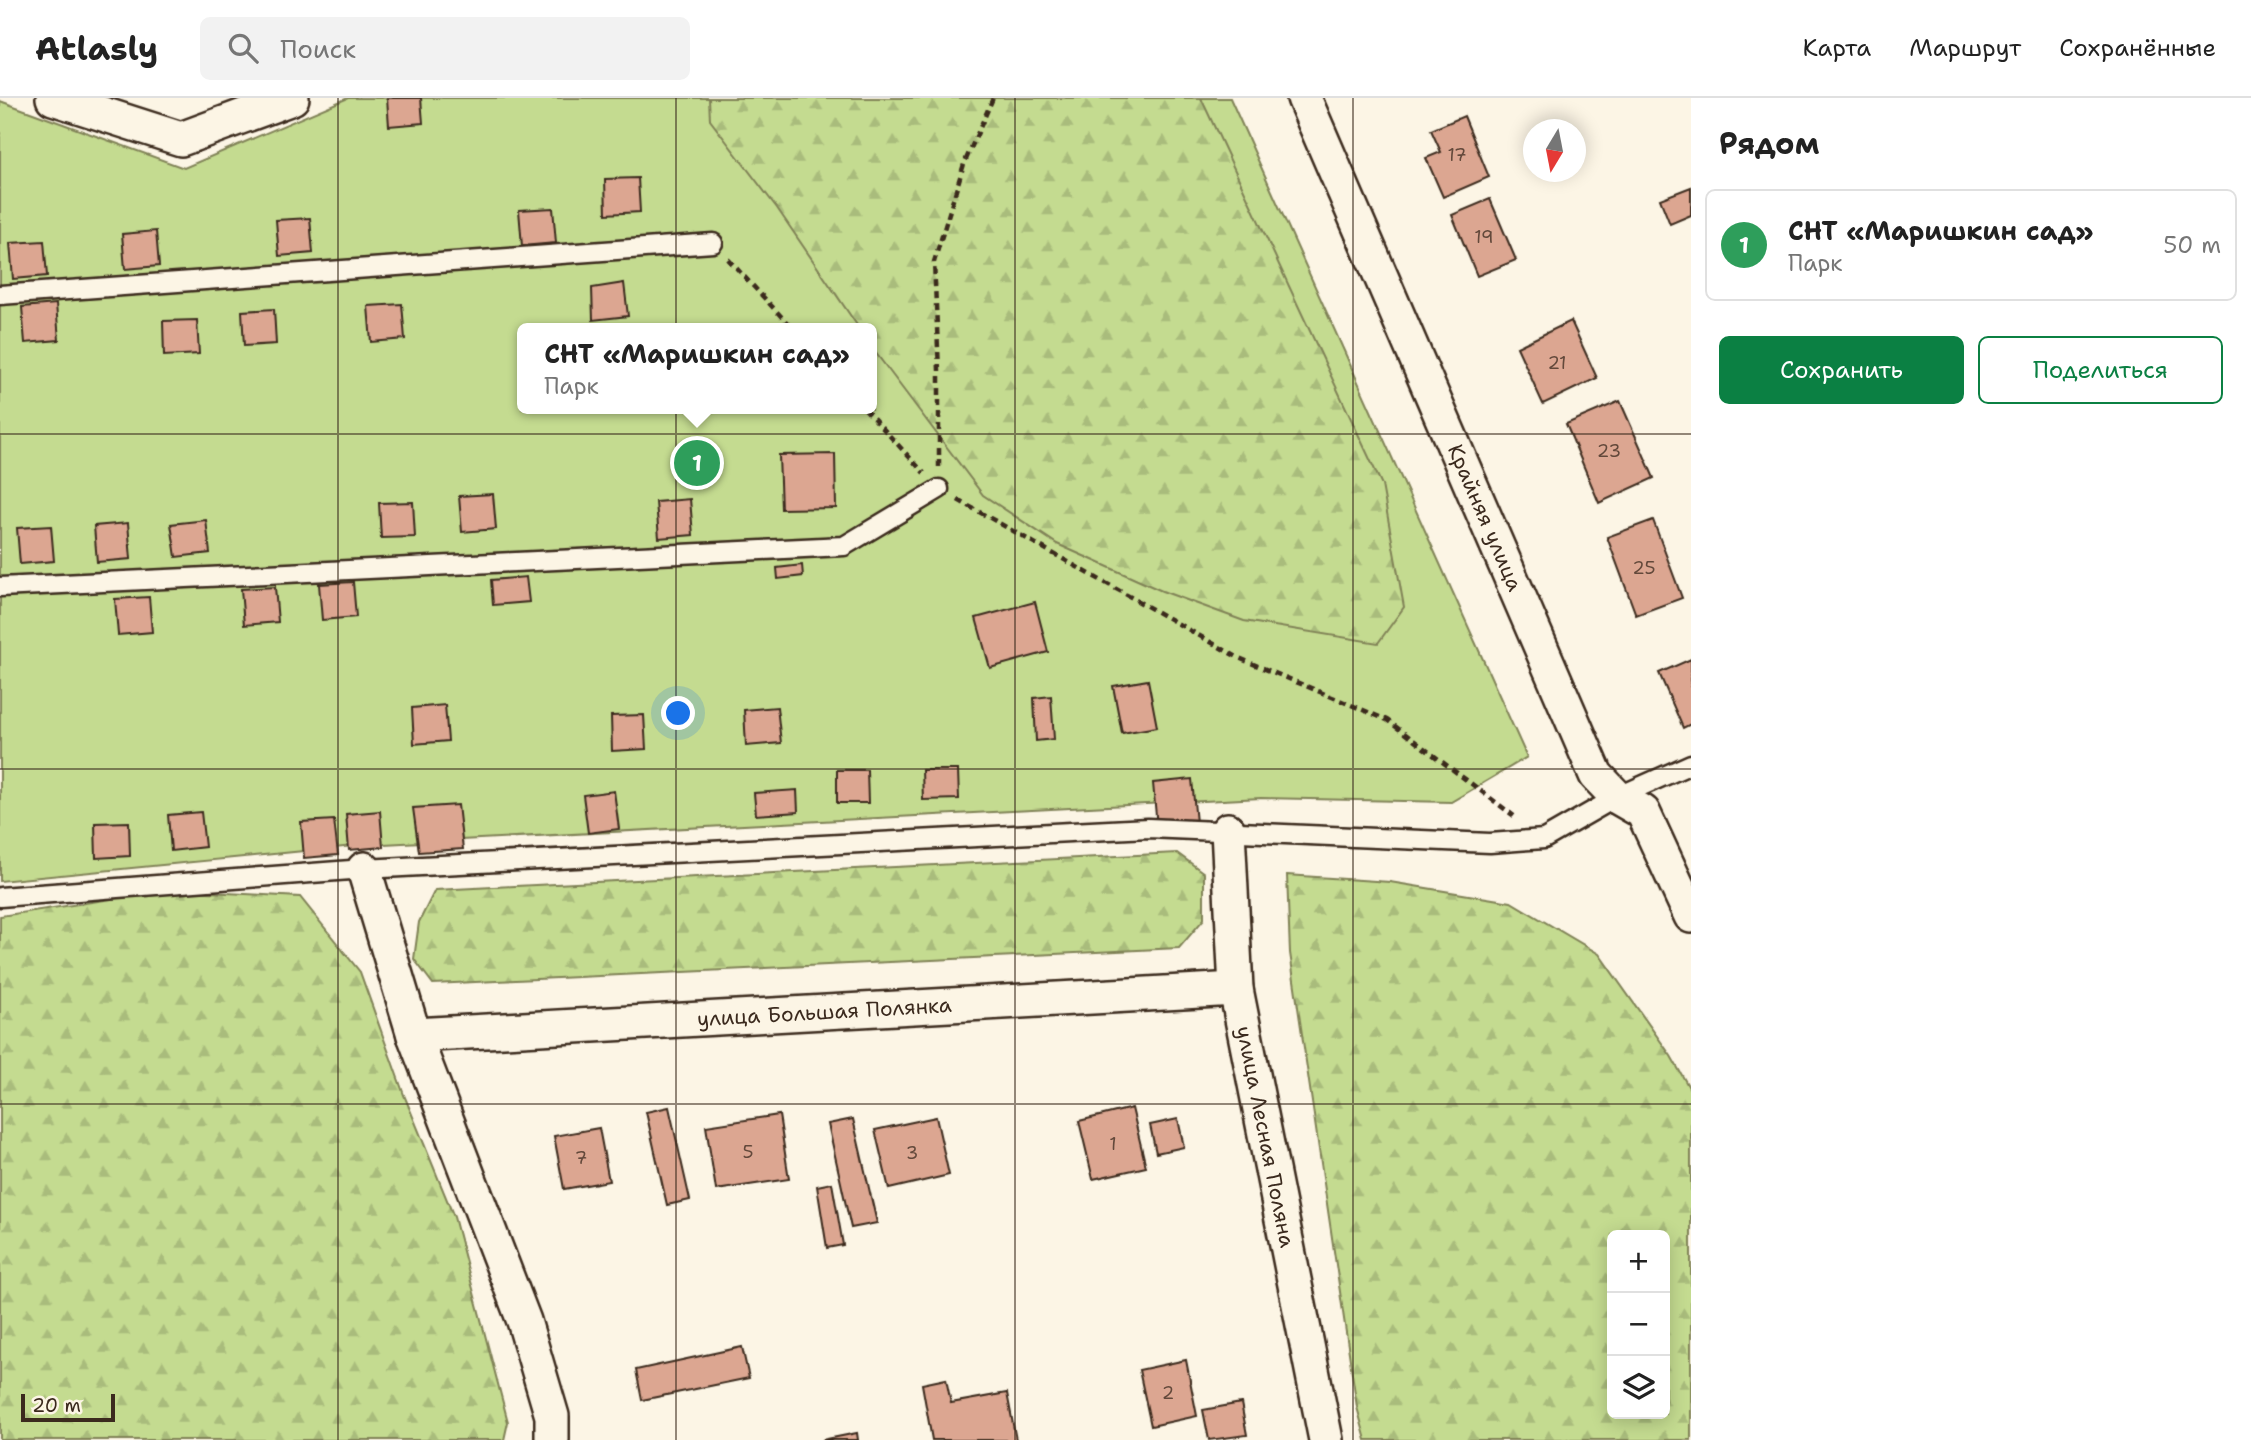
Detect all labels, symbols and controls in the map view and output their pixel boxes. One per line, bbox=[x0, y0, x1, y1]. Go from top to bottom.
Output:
search box bbox=[200, 17, 690, 80]
text: Atlasly bbox=[35, 26, 158, 71]
icon: search bbox=[224, 29, 262, 67]
text: Поиск bbox=[280, 31, 356, 66]
text: Карта bbox=[1803, 32, 1871, 64]
text: Маршрут bbox=[1909, 32, 2021, 64]
text: Сохранённые bbox=[2059, 32, 2216, 64]
north arrow bbox=[1523, 119, 1586, 182]
text: Рядом bbox=[1719, 123, 1819, 164]
house number: 17 bbox=[1447, 143, 1467, 167]
text: СНТ «Маришкин сад» bbox=[1788, 213, 2093, 248]
house number: 19 bbox=[1474, 225, 1494, 249]
text: 1 bbox=[1739, 230, 1749, 260]
text: 50 m bbox=[2163, 230, 2221, 260]
text: Парк bbox=[1788, 248, 1843, 278]
popup bbox=[517, 323, 877, 414]
text: СНТ «Маришкин сад» bbox=[544, 336, 850, 371]
button: Сохранить bbox=[1719, 336, 1964, 404]
button: Поделиться bbox=[1978, 336, 2223, 404]
house number: 21 bbox=[1547, 351, 1567, 375]
text: Парк bbox=[544, 371, 599, 401]
pin: 1 bbox=[674, 437, 720, 489]
house number: 23 bbox=[1597, 439, 1621, 463]
street label: Крайняя улица bbox=[1441, 440, 1529, 595]
house number: 25 bbox=[1632, 556, 1656, 580]
your location bbox=[661, 696, 695, 730]
street label: улица Большая Полянка bbox=[696, 991, 952, 1033]
street label: улица Лесная Поляна bbox=[1230, 1024, 1301, 1250]
house number: 1 bbox=[1109, 1132, 1117, 1156]
house number: 5 bbox=[742, 1140, 754, 1164]
house number: 3 bbox=[906, 1141, 918, 1165]
house number: 7 bbox=[575, 1146, 587, 1170]
map controls bbox=[1607, 1230, 1670, 1419]
button: + bbox=[1607, 1230, 1670, 1293]
button: − bbox=[1607, 1293, 1670, 1356]
button: layers bbox=[1607, 1356, 1670, 1419]
house number: 2 bbox=[1162, 1381, 1174, 1405]
scale bar bbox=[21, 1391, 116, 1423]
text: 20 m bbox=[32, 1393, 81, 1418]

